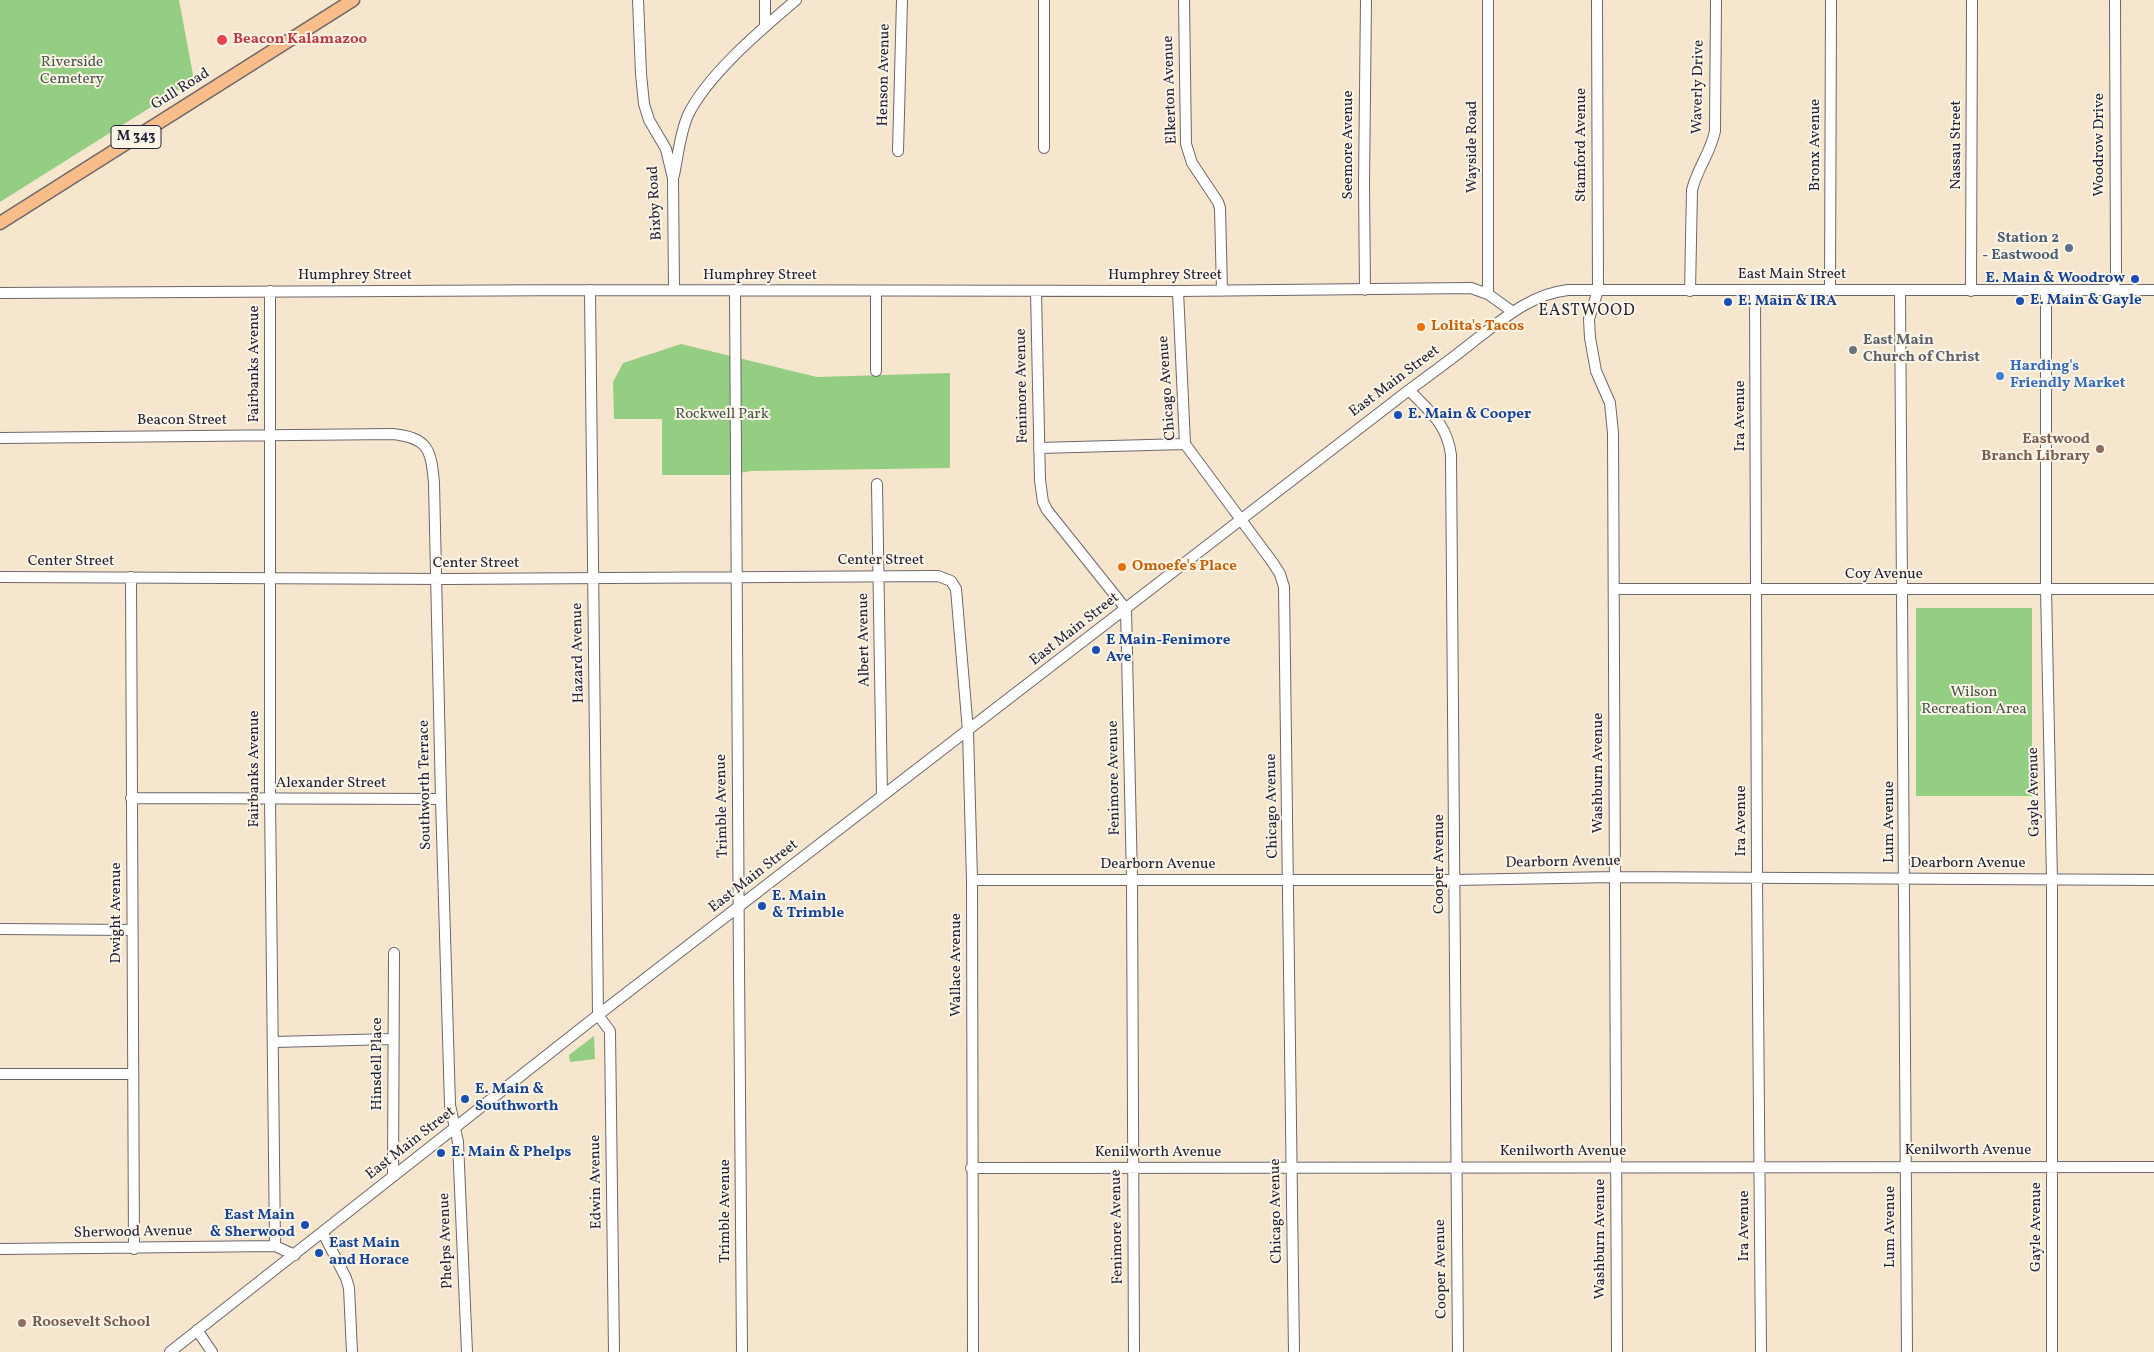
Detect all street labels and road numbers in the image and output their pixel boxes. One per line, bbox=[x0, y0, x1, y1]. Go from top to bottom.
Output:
street label: Henson Avenue bbox=[875, 23, 895, 127]
street label: Elkerton Avenue bbox=[1160, 35, 1182, 145]
street label: Waverly Drive bbox=[1689, 40, 1709, 134]
street label: Gull Road bbox=[149, 65, 213, 115]
street label: Stamford Avenue bbox=[1573, 88, 1591, 202]
street label: Seemore Avenue bbox=[1340, 90, 1358, 200]
street label: Woodrow Drive bbox=[2091, 93, 2109, 197]
street label: Bronx Avenue bbox=[1807, 99, 1825, 191]
street label: Nassau Street bbox=[1948, 100, 1966, 190]
street label: Wayside Road bbox=[1464, 101, 1482, 193]
road number: M 343 bbox=[111, 125, 161, 148]
street label: Bixby Road bbox=[645, 165, 667, 241]
street label: East Main Street bbox=[1738, 266, 1846, 284]
street label: Humphrey Street bbox=[298, 267, 412, 285]
street label: Humphrey Street bbox=[703, 267, 817, 285]
street label: Humphrey Street bbox=[1108, 267, 1222, 285]
street label: Fairbanks Avenue bbox=[246, 305, 264, 423]
street label: Fenimore Avenue bbox=[1013, 328, 1033, 444]
street label: Chicago Avenue bbox=[1155, 335, 1181, 441]
street label: East Main Street bbox=[1346, 342, 1444, 422]
street label: Ira Avenue bbox=[1732, 380, 1750, 452]
street label: Beacon Street bbox=[137, 412, 227, 430]
street label: Center Street bbox=[838, 552, 924, 570]
street label: Center Street bbox=[28, 553, 114, 571]
street label: Center Street bbox=[433, 555, 519, 573]
street label: Coy Avenue bbox=[1845, 566, 1923, 584]
street label: East Main Street bbox=[1027, 590, 1123, 670]
street label: Albert Avenue bbox=[855, 593, 875, 687]
street label: Hazard Avenue bbox=[569, 603, 589, 703]
street label: Fairbanks Avenue bbox=[246, 710, 264, 828]
street label: Washburn Avenue bbox=[1590, 713, 1608, 833]
street label: Southworth Terrace bbox=[416, 720, 436, 850]
street label: Fenimore Avenue bbox=[1105, 720, 1125, 836]
street label: Gayle Avenue bbox=[2025, 747, 2045, 837]
street label: Chicago Avenue bbox=[1263, 753, 1283, 859]
street label: Trimble Avenue bbox=[713, 754, 733, 858]
street label: Alexander Street bbox=[276, 775, 386, 793]
street label: Lum Avenue bbox=[1881, 781, 1899, 863]
street label: Ira Avenue bbox=[1733, 785, 1751, 857]
street label: Cooper Avenue bbox=[1431, 814, 1449, 914]
street label: East Main Street bbox=[706, 837, 802, 917]
street label: Dearborn Avenue bbox=[1505, 853, 1621, 873]
street label: Dearborn Avenue bbox=[1910, 855, 2026, 873]
street label: Dearborn Avenue bbox=[1100, 856, 1216, 874]
street label: Dwight Avenue bbox=[108, 862, 126, 964]
street label: Wallace Avenue bbox=[948, 913, 966, 1017]
street label: Hinsdell Place bbox=[369, 1017, 387, 1111]
street label: East Main Street bbox=[363, 1104, 459, 1184]
street label: Edwin Avenue bbox=[587, 1135, 607, 1229]
street label: Kenilworth Avenue bbox=[1905, 1142, 2031, 1160]
street label: Kenilworth Avenue bbox=[1500, 1143, 1626, 1161]
street label: Kenilworth Avenue bbox=[1095, 1144, 1221, 1162]
street label: Chicago Avenue bbox=[1267, 1158, 1287, 1264]
street label: Trimble Avenue bbox=[717, 1159, 735, 1263]
street label: Fenimore Avenue bbox=[1108, 1169, 1128, 1285]
street label: Washburn Avenue bbox=[1592, 1179, 1610, 1299]
street label: Gayle Avenue bbox=[2028, 1182, 2046, 1272]
street label: Lum Avenue bbox=[1882, 1186, 1900, 1268]
street label: Ira Avenue bbox=[1736, 1190, 1754, 1262]
street label: Phelps Avenue bbox=[436, 1193, 458, 1289]
street label: Cooper Avenue bbox=[1432, 1219, 1452, 1319]
street label: Sherwood Avenue bbox=[74, 1223, 192, 1243]

